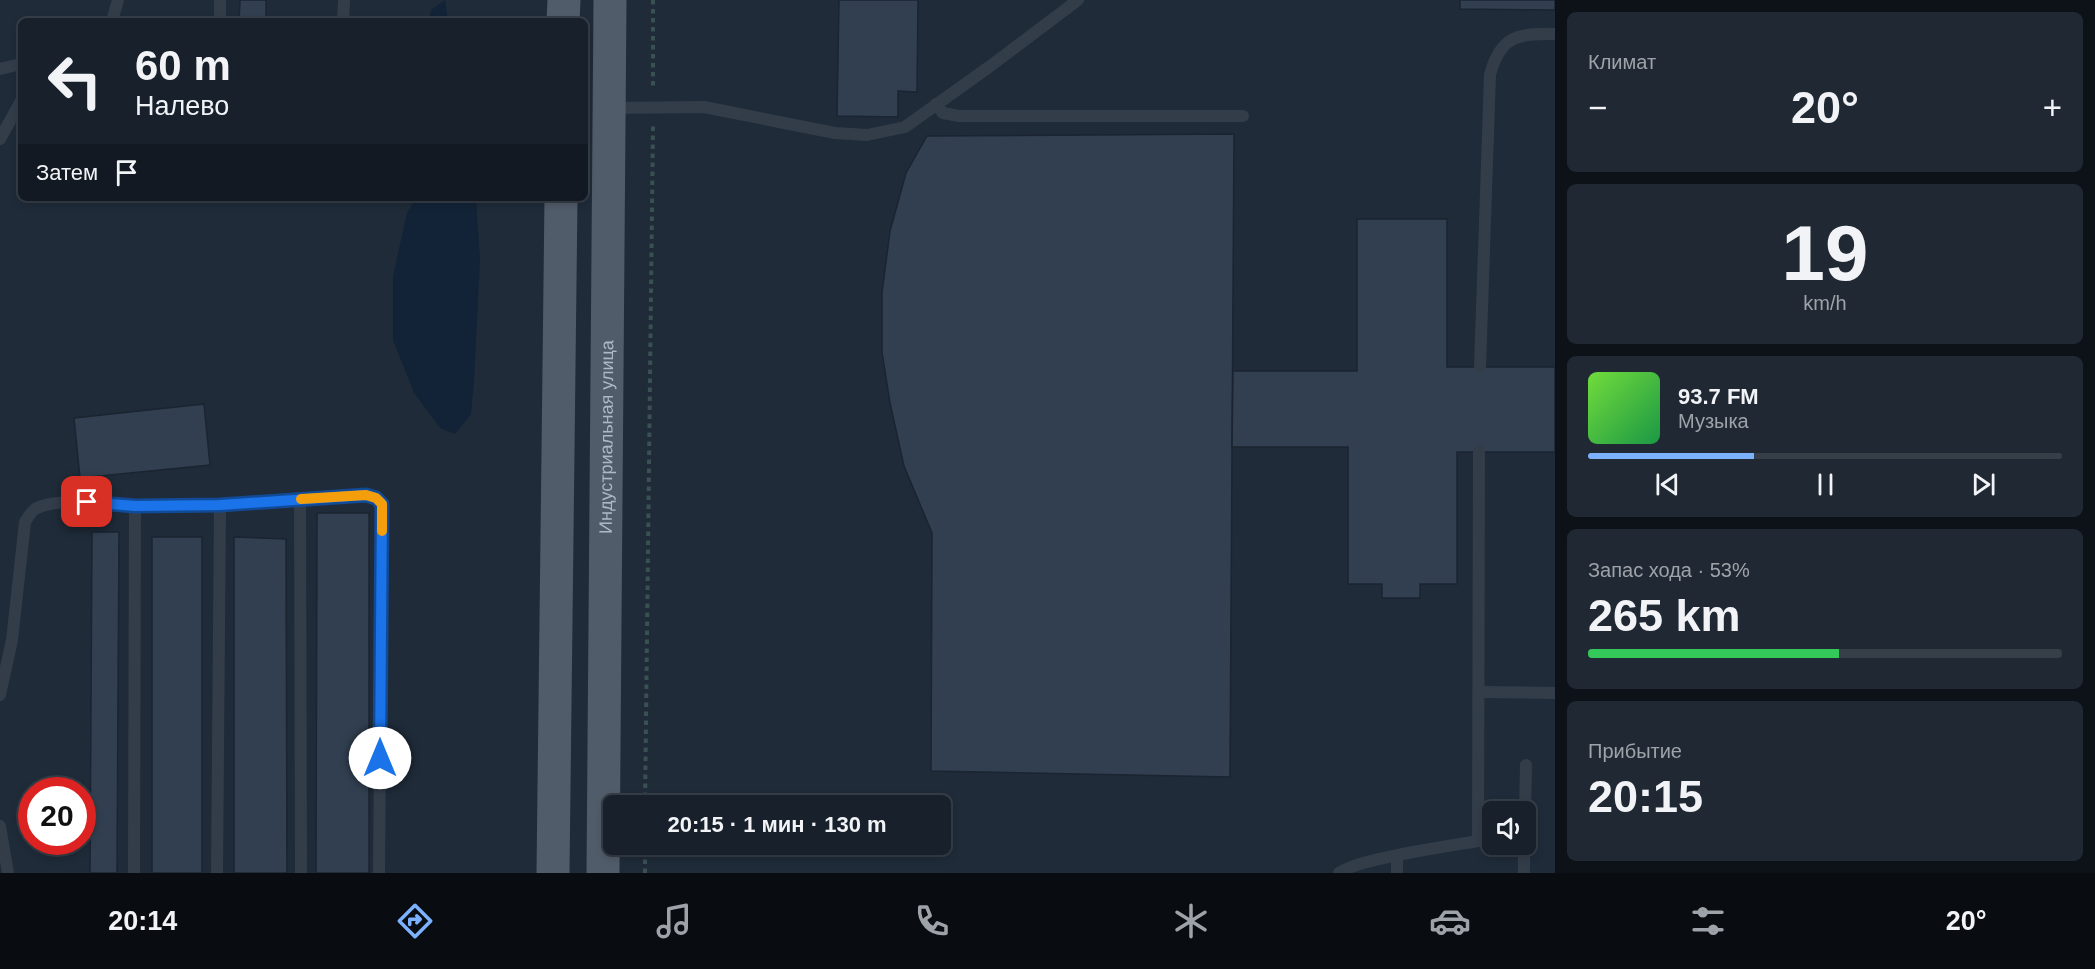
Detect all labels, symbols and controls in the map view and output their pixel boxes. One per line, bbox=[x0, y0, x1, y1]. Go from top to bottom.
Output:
icon: left bbox=[36, 42, 114, 120]
text: 60 m bbox=[135, 42, 231, 89]
text: Климат bbox=[1588, 51, 1656, 73]
text: 20° bbox=[1791, 82, 1859, 133]
text: − bbox=[1588, 89, 1607, 126]
text: + bbox=[2043, 89, 2062, 126]
text: Налево bbox=[135, 91, 229, 121]
icon: arrive bbox=[110, 156, 143, 189]
text: Затем bbox=[36, 160, 98, 185]
text: 19 bbox=[1782, 209, 1868, 297]
text: km/h bbox=[1803, 292, 1847, 314]
street label: Индустриальная улица bbox=[596, 339, 617, 534]
text: 93.7 FM bbox=[1678, 384, 1759, 409]
text: Музыка bbox=[1678, 410, 1749, 432]
icon: previous bbox=[1651, 468, 1684, 501]
icon: pause bbox=[1809, 468, 1842, 501]
icon: next bbox=[1967, 468, 2000, 501]
pin bbox=[61, 476, 112, 527]
icon: arrive bbox=[70, 485, 103, 518]
text: Запас хода · 53% bbox=[1588, 559, 1750, 581]
text: 265 km bbox=[1588, 590, 1741, 641]
position arrow bbox=[348, 726, 412, 790]
text: Прибытие bbox=[1588, 740, 1682, 762]
text: 20:15 bbox=[1588, 771, 1703, 822]
speed limit sign: 20 bbox=[18, 777, 96, 855]
map controls bbox=[1482, 801, 1536, 855]
button: sound bbox=[1482, 801, 1536, 855]
text: 20:15 · 1 мин · 130 m bbox=[667, 812, 887, 837]
icon: directions bbox=[394, 900, 436, 942]
icon: music bbox=[653, 900, 695, 942]
icon: phone bbox=[911, 900, 953, 942]
icon: climate bbox=[1170, 900, 1212, 942]
icon: car bbox=[1429, 900, 1471, 942]
icon: filters bbox=[1687, 900, 1729, 942]
text: 20:14 bbox=[108, 906, 177, 936]
text: 20° bbox=[1946, 906, 1987, 936]

